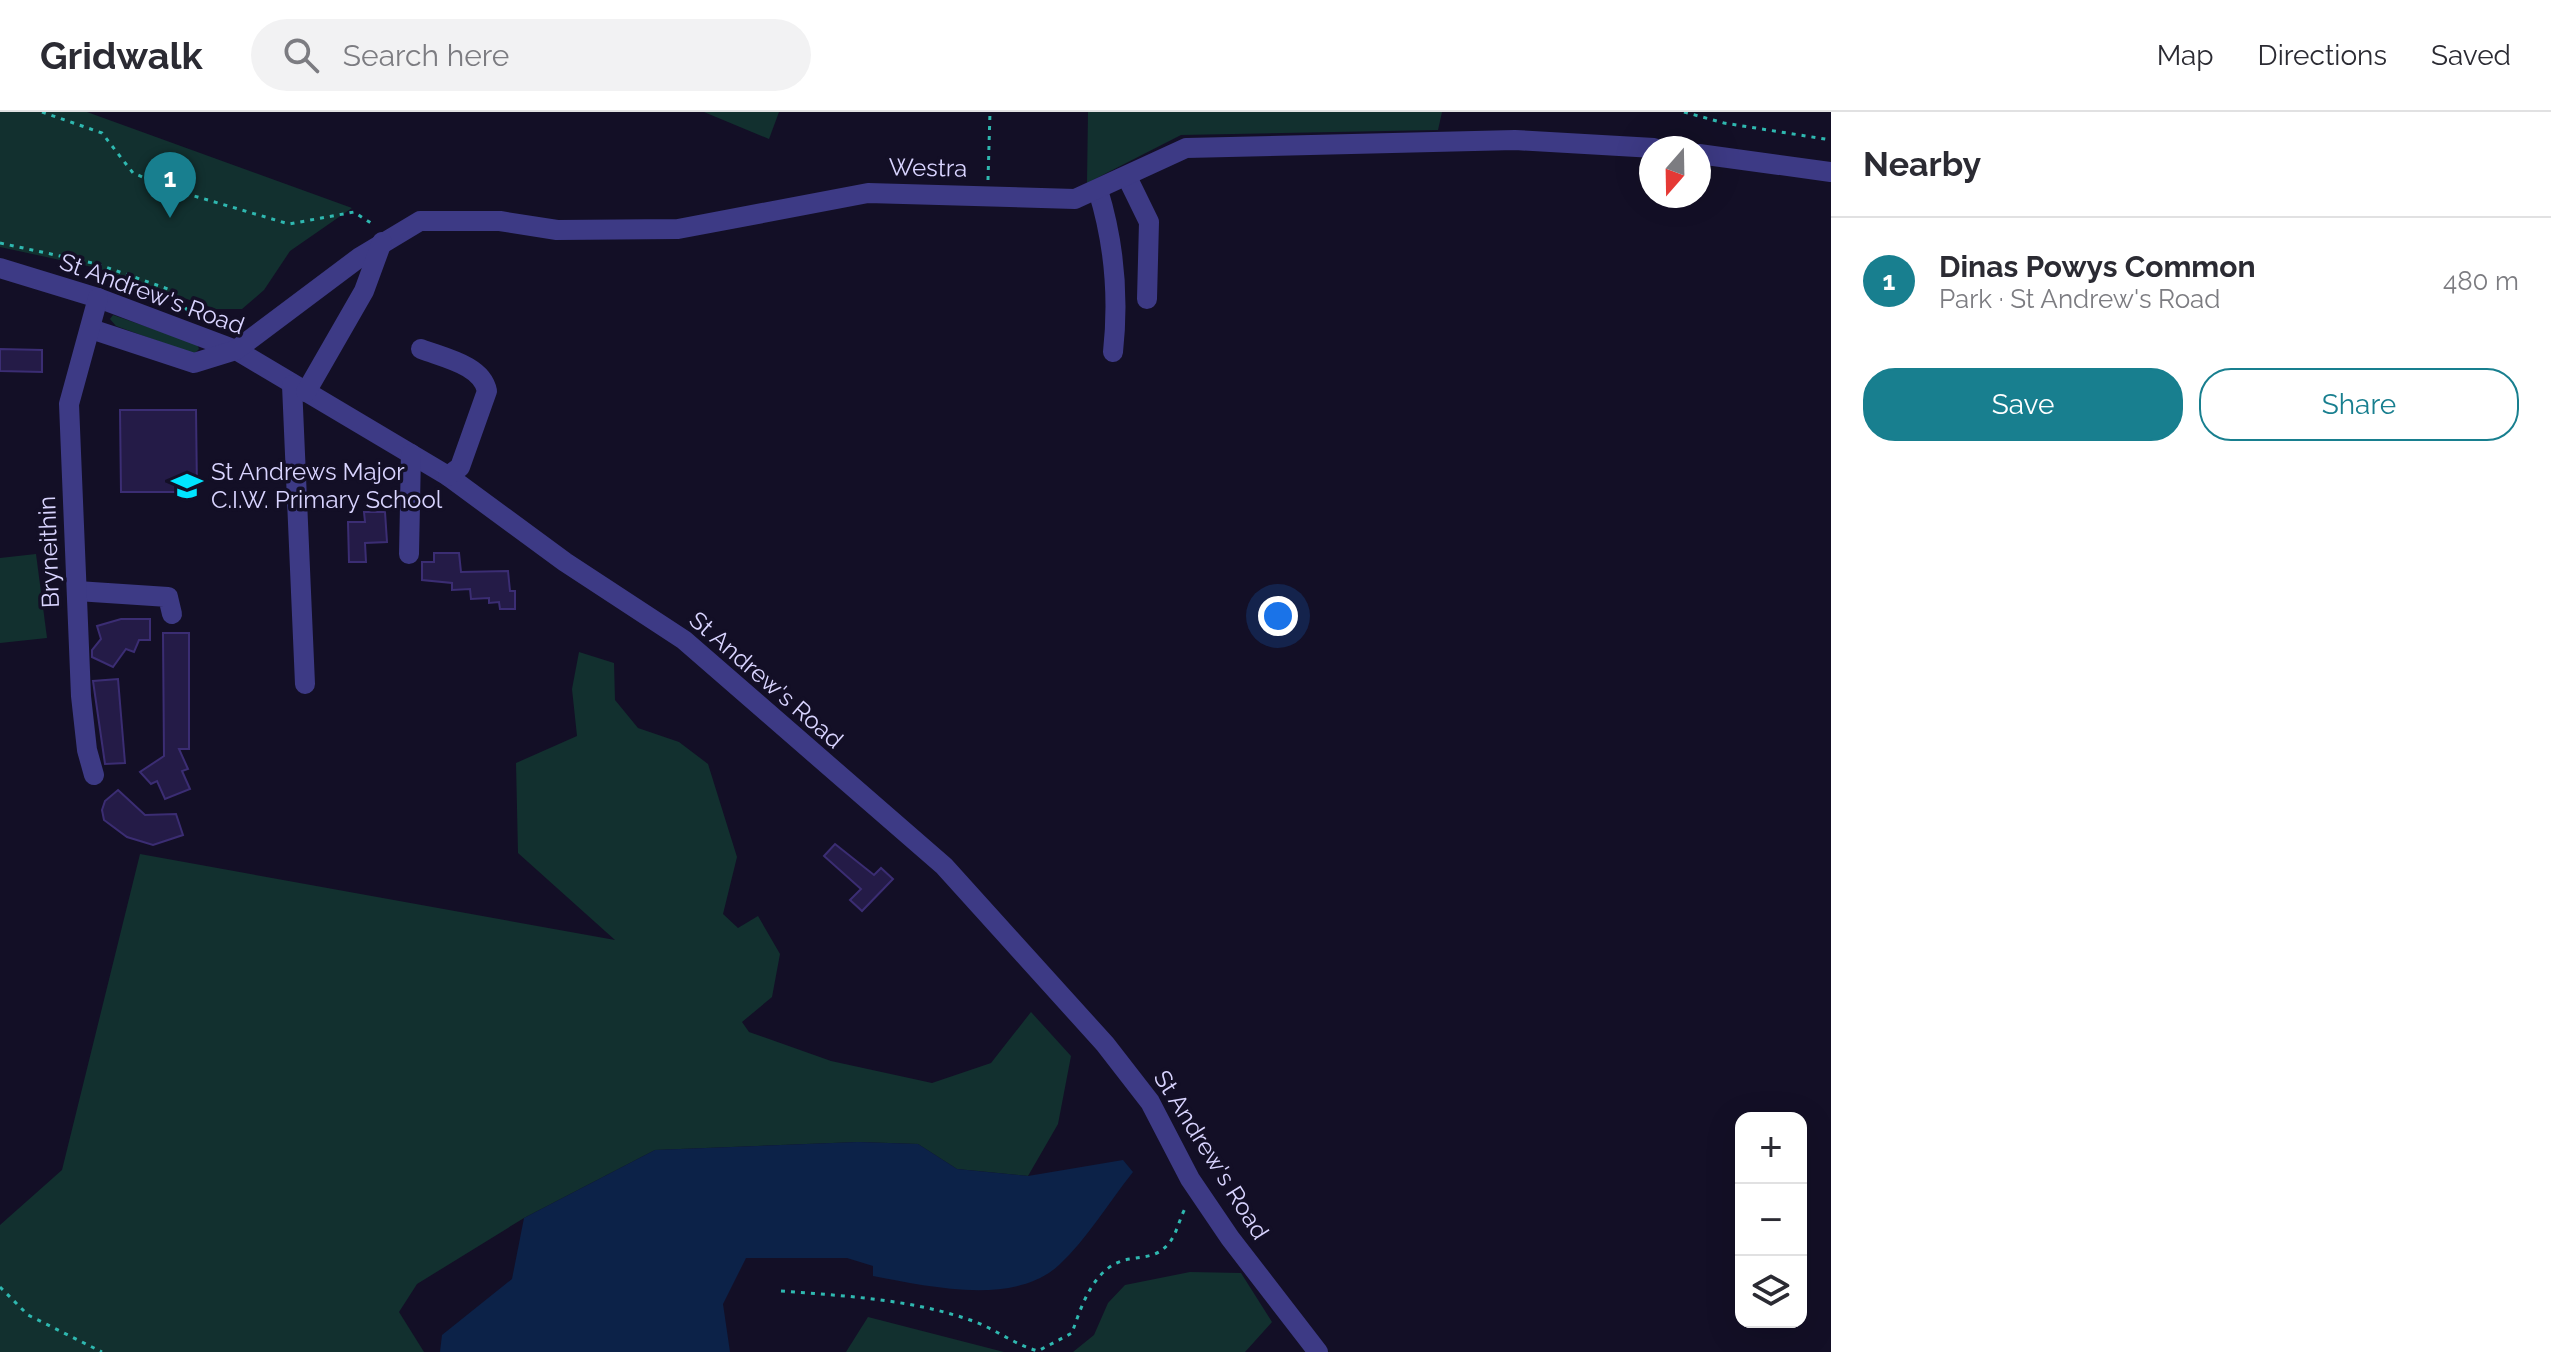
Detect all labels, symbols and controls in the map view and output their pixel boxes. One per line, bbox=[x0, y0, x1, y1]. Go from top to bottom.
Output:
search box bbox=[251, 19, 811, 91]
text: Gridwalk bbox=[40, 33, 203, 78]
icon: search bbox=[279, 33, 323, 77]
text: Search here bbox=[343, 38, 509, 73]
text: Map bbox=[2157, 39, 2214, 72]
text: Directions bbox=[2258, 39, 2387, 72]
text: Saved bbox=[2431, 39, 2511, 72]
north arrow bbox=[1639, 136, 1711, 208]
text: Nearby bbox=[1863, 144, 1981, 184]
pin: 1 bbox=[144, 152, 196, 218]
street label: Westra bbox=[888, 152, 968, 183]
street label: St Andrew's Road bbox=[56, 247, 248, 340]
text: Dinas Powys Common bbox=[1939, 249, 2256, 284]
text: 1 bbox=[1883, 266, 1895, 296]
text: 480 m bbox=[2443, 266, 2519, 296]
text: Park · St Andrew's Road bbox=[1939, 284, 2220, 314]
button: Save bbox=[1863, 368, 2183, 441]
button: Share bbox=[2199, 368, 2519, 441]
place label: St Andrews Major C.I.W. Primary School bbox=[211, 457, 443, 514]
school or university icon: St Andrews Major C.I.W. Primary School bbox=[170, 469, 204, 503]
street label: Bryneithin bbox=[32, 496, 65, 608]
your location bbox=[1258, 596, 1298, 636]
street label: St Andrew's Road bbox=[684, 605, 849, 754]
street label: St Andrew's Road bbox=[1148, 1065, 1275, 1245]
map controls bbox=[1735, 1112, 1807, 1328]
button: + bbox=[1735, 1112, 1807, 1184]
button: − bbox=[1735, 1184, 1807, 1256]
button: layers bbox=[1735, 1256, 1807, 1328]

